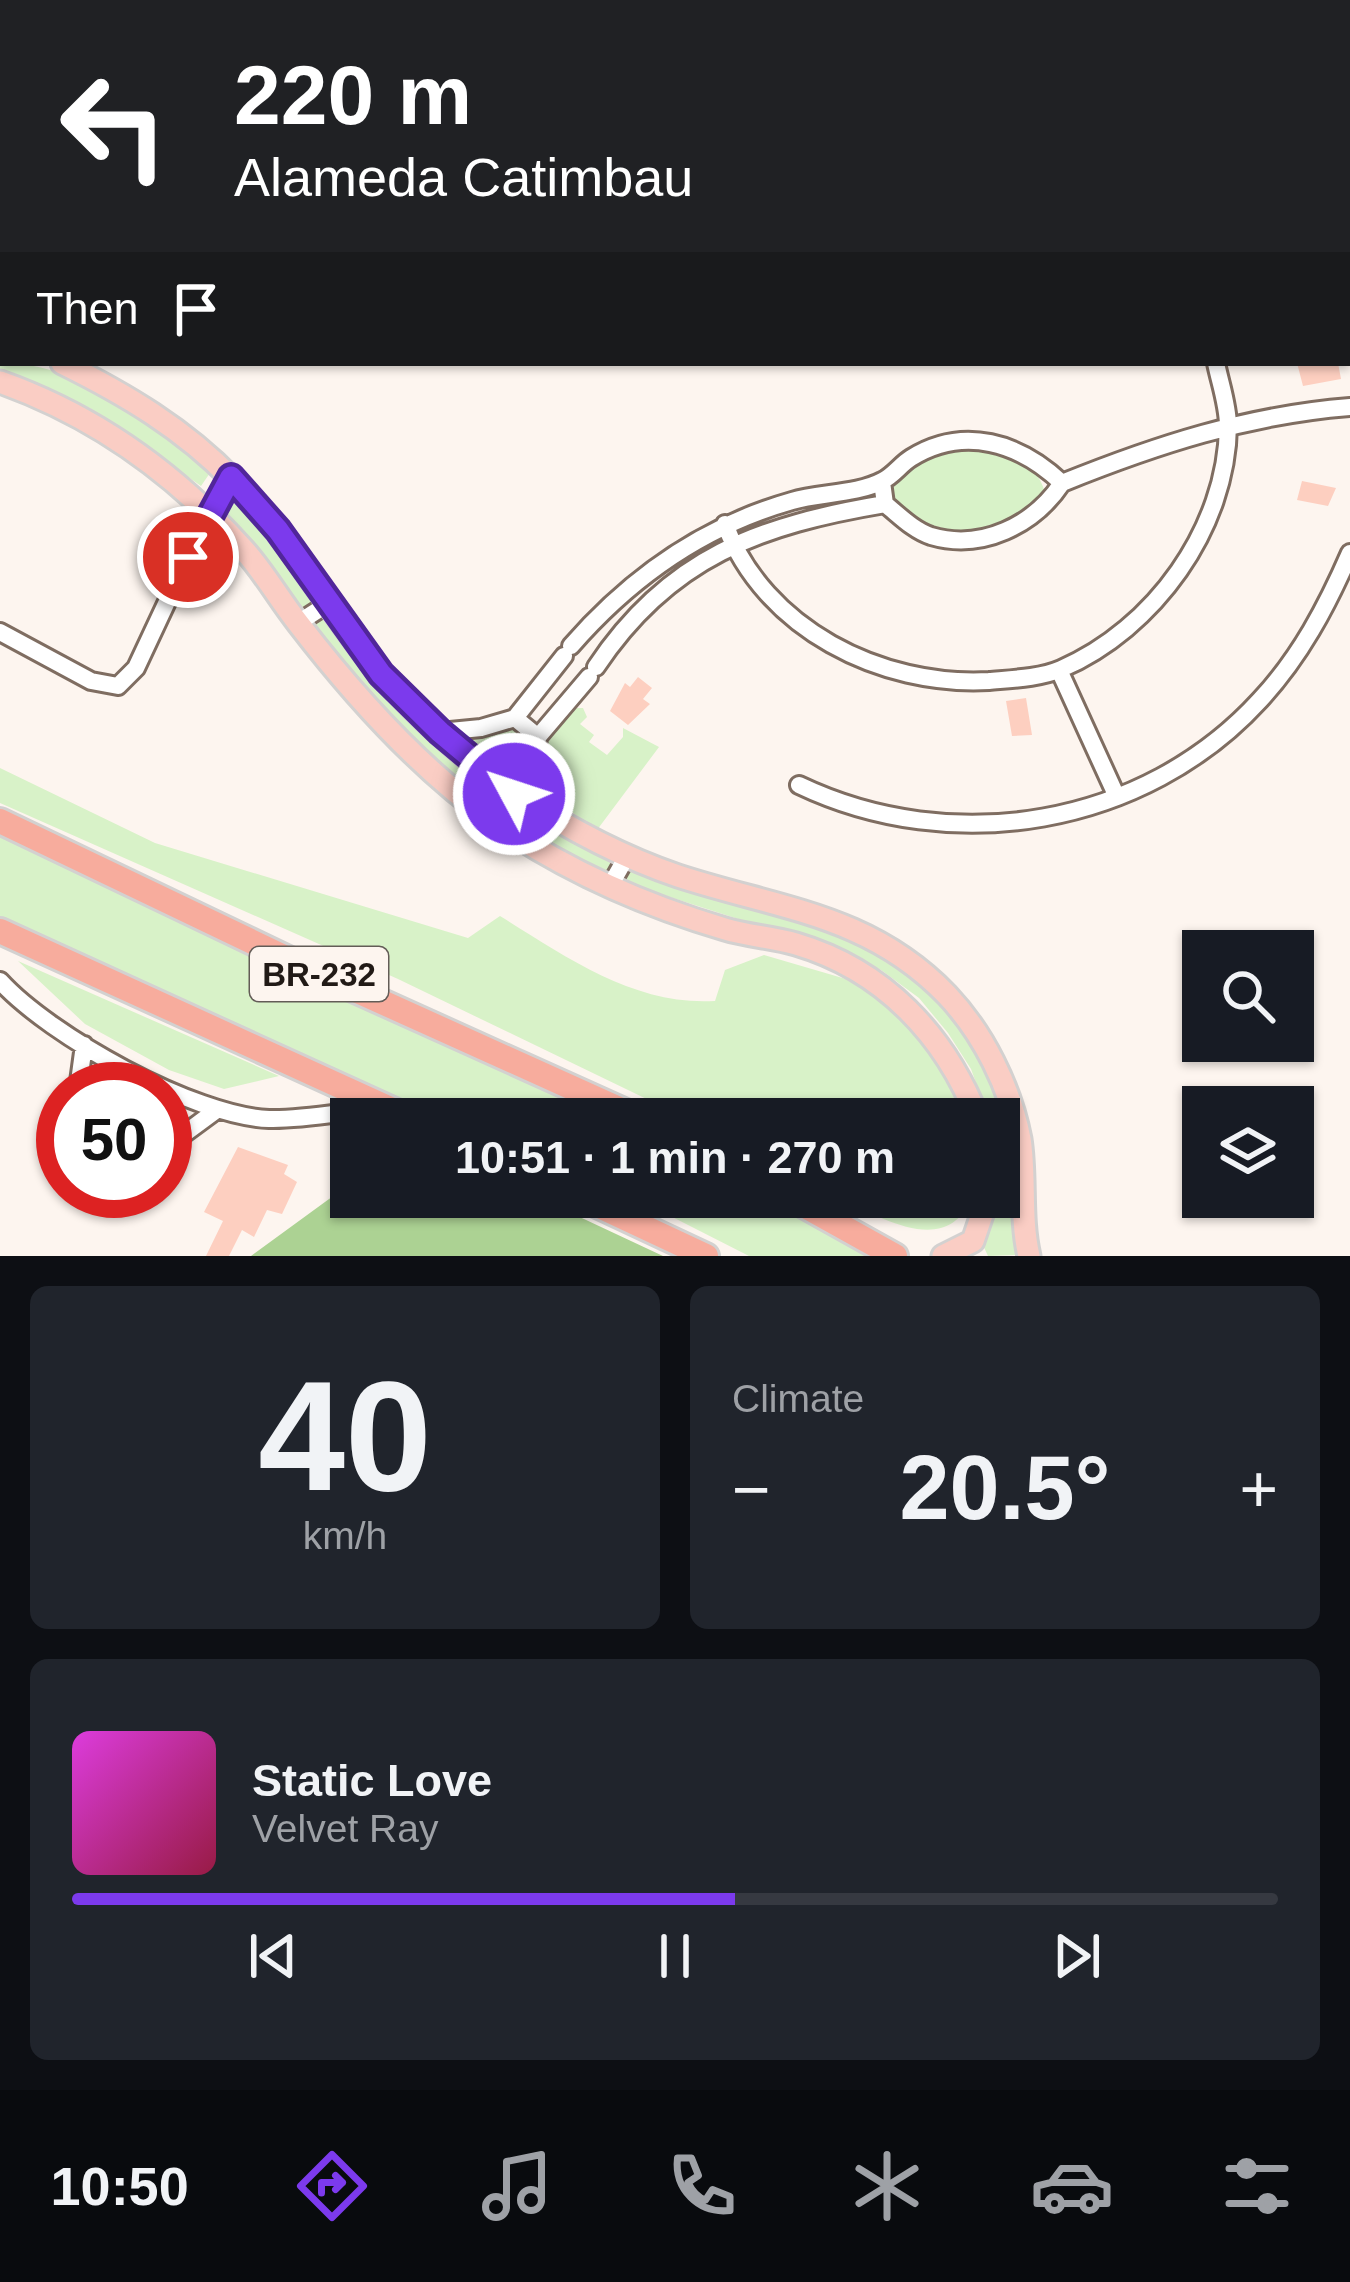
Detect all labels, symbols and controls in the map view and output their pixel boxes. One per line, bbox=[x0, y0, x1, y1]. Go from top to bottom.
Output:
icon: left bbox=[36, 48, 192, 204]
text: 220 m bbox=[234, 48, 472, 142]
text: Alameda Catimbau bbox=[234, 147, 693, 207]
icon: arrive bbox=[163, 276, 229, 342]
text: Then bbox=[36, 283, 139, 334]
pin bbox=[137, 506, 239, 608]
icon: arrive bbox=[155, 524, 221, 590]
position arrow bbox=[451, 731, 577, 857]
map controls bbox=[1182, 930, 1314, 1218]
button: search bbox=[1182, 930, 1314, 1062]
road number: BR-232 bbox=[250, 947, 388, 1001]
speed limit sign: 50 bbox=[36, 1062, 192, 1218]
button: layers bbox=[1182, 1086, 1314, 1218]
text: 10:51 · 1 min · 270 m bbox=[455, 1132, 895, 1183]
text: 40 bbox=[258, 1349, 432, 1523]
text: Climate bbox=[732, 1377, 864, 1420]
text: 20.5° bbox=[899, 1438, 1111, 1538]
text: − bbox=[732, 1452, 771, 1526]
text: + bbox=[1239, 1452, 1278, 1526]
text: km/h bbox=[303, 1514, 387, 1557]
text: Static Love bbox=[252, 1755, 492, 1806]
text: Velvet Ray bbox=[252, 1807, 438, 1850]
icon: previous bbox=[240, 1923, 306, 1989]
icon: pause bbox=[642, 1923, 708, 1989]
icon: next bbox=[1044, 1923, 1110, 1989]
icon: directions bbox=[290, 2144, 374, 2228]
icon: music bbox=[475, 2144, 559, 2228]
icon: phone bbox=[660, 2144, 744, 2228]
icon: climate bbox=[845, 2144, 929, 2228]
icon: car bbox=[1030, 2144, 1114, 2228]
icon: filters bbox=[1215, 2144, 1299, 2228]
text: 10:50 bbox=[51, 2156, 189, 2216]

